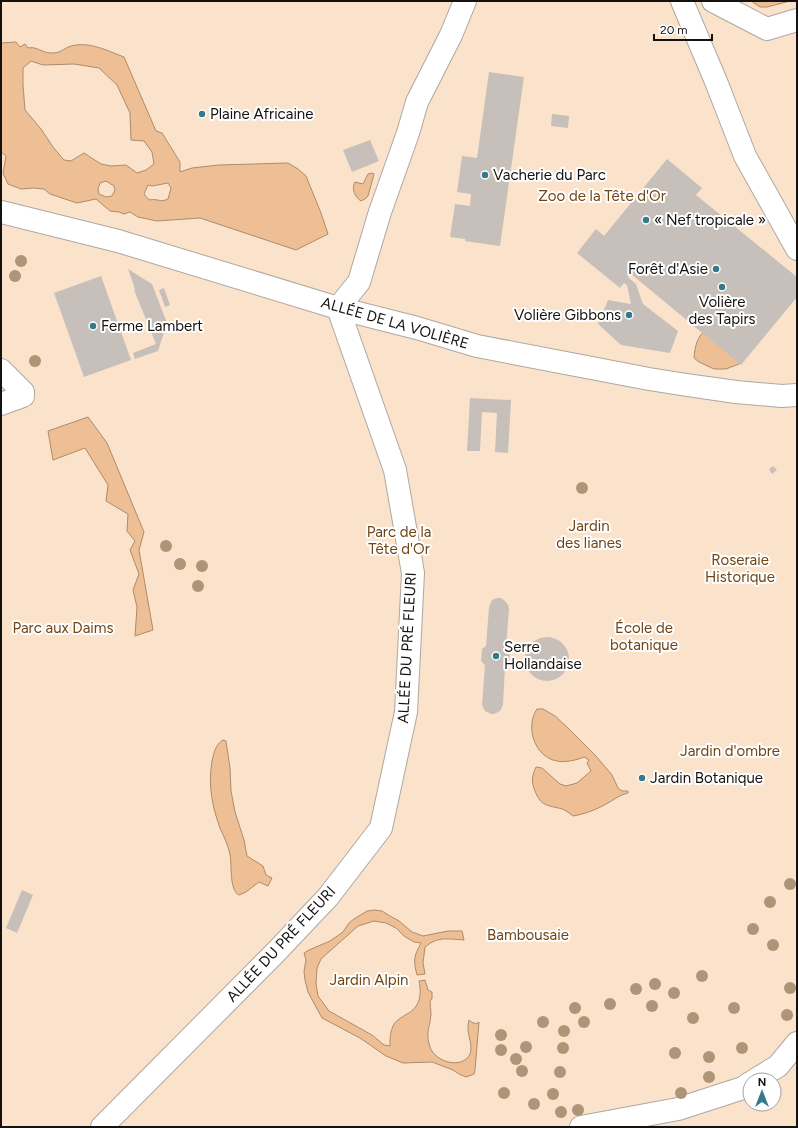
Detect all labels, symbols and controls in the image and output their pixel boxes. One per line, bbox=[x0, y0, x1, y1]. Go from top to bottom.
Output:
scale bar bbox=[654, 16, 712, 42]
text: 20 m bbox=[660, 23, 688, 37]
place label: Plaine Africaine bbox=[210, 105, 313, 123]
marker: Plaine Africaine bbox=[197, 109, 207, 119]
place label: Vacherie du Parc bbox=[493, 166, 606, 184]
marker: Vacherie du Parc bbox=[480, 170, 490, 180]
park label: Zoo de la Tête d'Or bbox=[538, 187, 666, 205]
place label: « Nef tropicale » bbox=[654, 211, 766, 229]
marker: « Nef tropicale » bbox=[641, 215, 651, 225]
place label: Forêt d'Asie bbox=[628, 260, 708, 278]
marker: Forêt d'Asie bbox=[711, 264, 721, 274]
marker: Volière des Tapirs bbox=[717, 282, 727, 292]
street label: ALLÉE DE LA VOLIÈRE bbox=[319, 293, 471, 353]
place label: Volière des Tapirs bbox=[688, 293, 756, 328]
place label: Volière Gibbons bbox=[514, 306, 621, 324]
marker: Volière Gibbons bbox=[624, 310, 634, 320]
place label: Ferme Lambert bbox=[101, 317, 203, 335]
marker: Ferme Lambert bbox=[88, 321, 98, 331]
park label: Jardin des lianes bbox=[556, 517, 622, 552]
park label: Parc de la Tête d'Or bbox=[367, 523, 431, 558]
park label: Roseraie Historique bbox=[705, 551, 775, 586]
street label: ALLÉE DU PRÉ FLEURI bbox=[394, 572, 420, 724]
park label: Parc aux Daims bbox=[12, 619, 114, 637]
park label: École de botanique bbox=[610, 619, 678, 654]
place label: Serre Hollandaise bbox=[504, 638, 582, 673]
marker: Serre Hollandaise bbox=[491, 651, 501, 661]
park label: Jardin d'ombre bbox=[680, 742, 780, 760]
place label: Jardin Botanique bbox=[650, 769, 763, 787]
marker: Jardin Botanique bbox=[637, 773, 647, 783]
street label: ALLÉE DU PRÉ FLEURI bbox=[223, 882, 339, 1006]
park label: Bambousaie bbox=[487, 926, 569, 944]
park label: Jardin Alpin bbox=[330, 971, 408, 989]
north arrow bbox=[742, 1072, 782, 1112]
text: N bbox=[758, 1076, 766, 1089]

